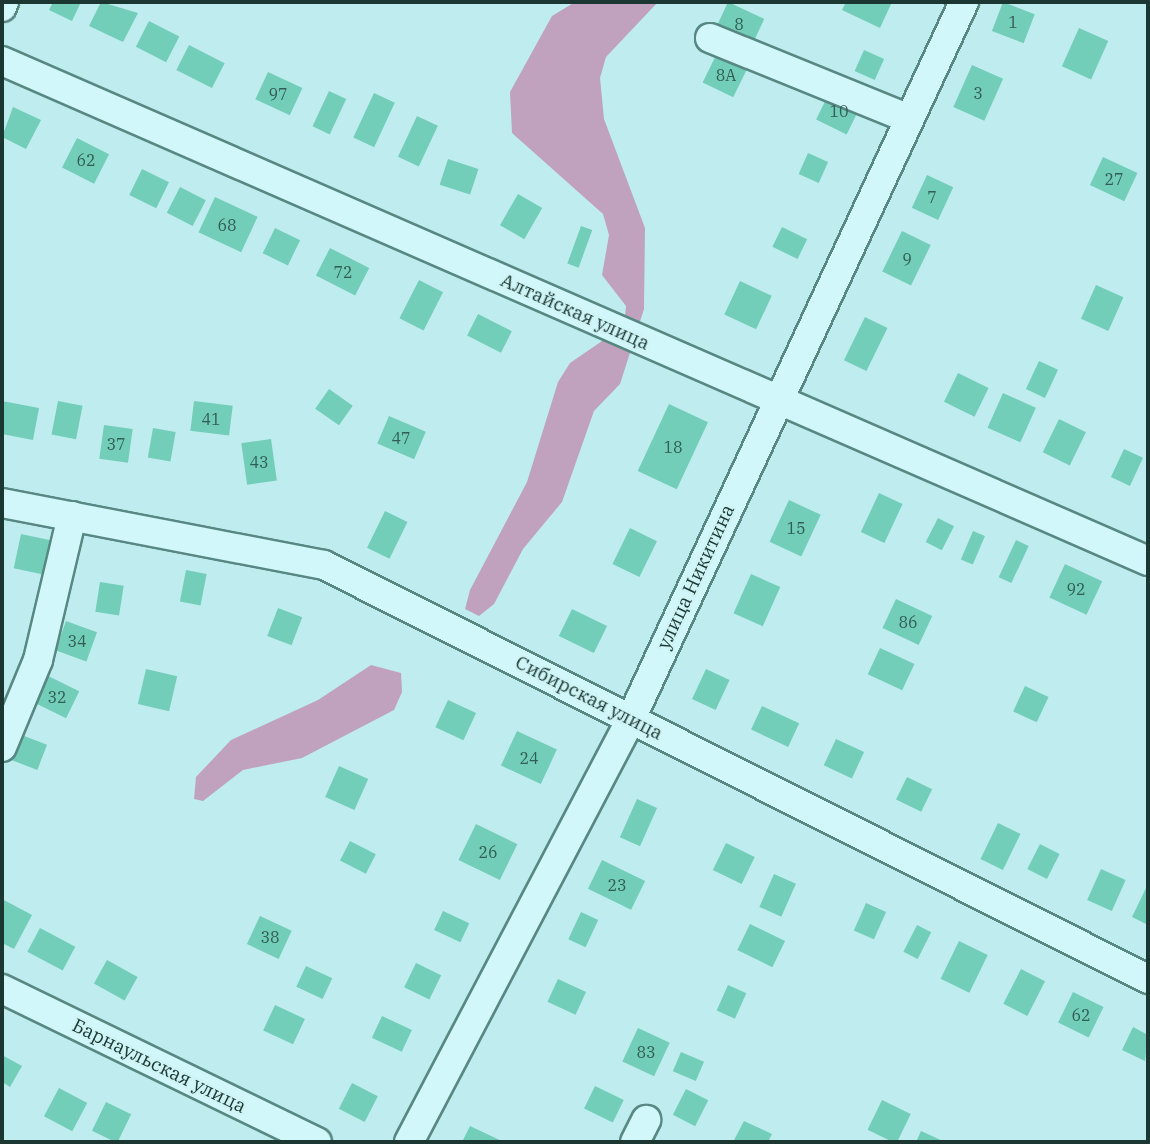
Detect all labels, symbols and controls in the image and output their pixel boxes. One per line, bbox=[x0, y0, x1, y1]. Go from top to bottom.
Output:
house number: 1 bbox=[1008, 12, 1018, 32]
house number: 8 bbox=[734, 14, 744, 34]
house number: 8А bbox=[716, 65, 736, 85]
house number: 3 bbox=[973, 83, 983, 103]
house number: 97 bbox=[268, 84, 288, 104]
house number: 10 bbox=[829, 101, 849, 121]
house number: 62 bbox=[76, 150, 96, 170]
house number: 27 bbox=[1104, 169, 1124, 189]
house number: 7 bbox=[927, 187, 937, 207]
house number: 68 bbox=[217, 215, 237, 235]
house number: 9 bbox=[902, 249, 912, 269]
house number: 72 bbox=[333, 262, 353, 282]
street label: Алтайская улица bbox=[497, 269, 653, 355]
house number: 41 bbox=[201, 409, 221, 429]
house number: 47 bbox=[391, 428, 411, 448]
house number: 37 bbox=[106, 434, 126, 454]
house number: 18 bbox=[663, 437, 683, 457]
house number: 43 bbox=[249, 452, 269, 472]
street label: улица Никитина bbox=[652, 501, 740, 653]
house number: 15 bbox=[786, 518, 806, 538]
house number: 92 bbox=[1066, 579, 1086, 599]
house number: 86 bbox=[898, 612, 918, 632]
house number: 34 bbox=[67, 631, 87, 651]
street label: Сибирская улица bbox=[511, 651, 667, 745]
house number: 32 bbox=[47, 687, 67, 707]
house number: 24 bbox=[519, 748, 539, 768]
house number: 26 bbox=[478, 842, 498, 862]
house number: 23 bbox=[607, 875, 627, 895]
house number: 38 bbox=[260, 927, 280, 947]
house number: 62 bbox=[1071, 1005, 1091, 1025]
street label: Барнаульская улица bbox=[68, 1014, 250, 1118]
house number: 83 bbox=[636, 1042, 656, 1062]

